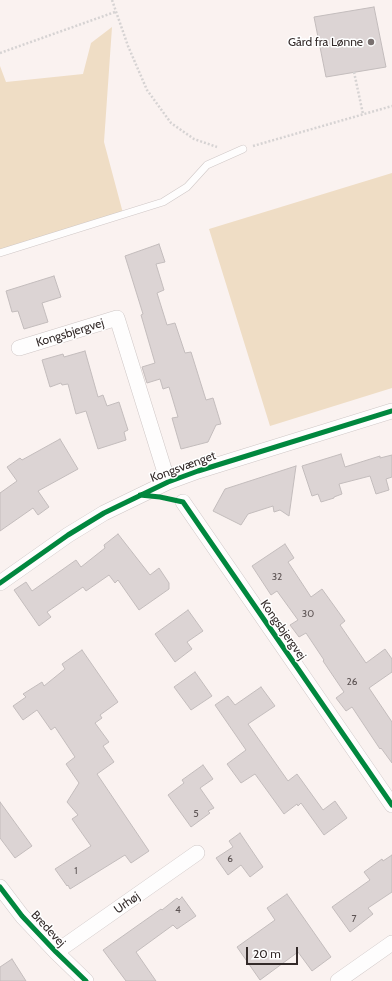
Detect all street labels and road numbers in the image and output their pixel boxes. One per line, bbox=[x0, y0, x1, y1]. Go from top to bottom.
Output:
street label: Kongsbjergvej bbox=[34, 316, 106, 350]
street label: Kongsvænget bbox=[148, 448, 218, 486]
street label: Kongsbjergvej bbox=[257, 597, 309, 663]
street label: Urhøj bbox=[111, 889, 143, 917]
street label: Bredevej bbox=[28, 908, 68, 950]

